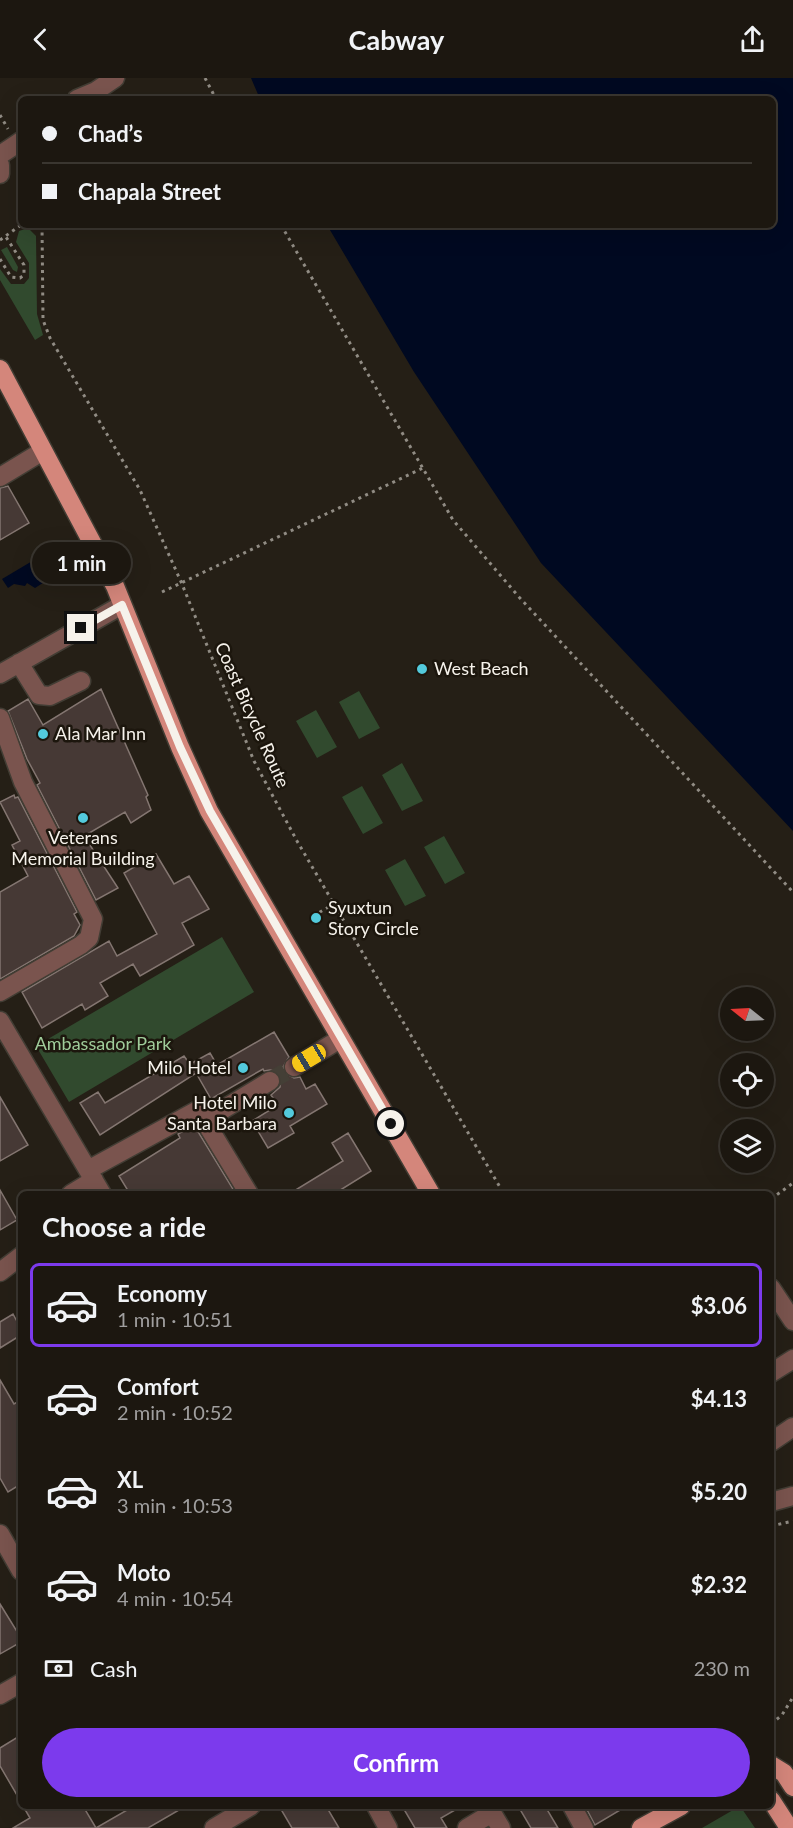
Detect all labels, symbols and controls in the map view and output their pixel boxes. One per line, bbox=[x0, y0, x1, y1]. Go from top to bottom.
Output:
icon: back bbox=[24, 23, 57, 56]
text: Cabway bbox=[349, 23, 444, 56]
icon: share bbox=[736, 23, 769, 56]
text: Chad’s bbox=[78, 120, 143, 147]
text: Chapala Street bbox=[78, 178, 221, 205]
callout: 1 min bbox=[32, 541, 130, 583]
text: 1 min bbox=[57, 551, 106, 575]
route end bbox=[67, 614, 94, 641]
street label: Coast Bicycle Route bbox=[211, 638, 295, 791]
place label: West Beach bbox=[434, 657, 529, 679]
marker: West Beach bbox=[415, 662, 429, 676]
place label: Ala Mar Inn bbox=[55, 722, 146, 744]
marker: Ala Mar Inn bbox=[36, 727, 50, 741]
marker: Veterans Memorial Building bbox=[76, 811, 90, 825]
place label: Veterans Memorial Building bbox=[11, 826, 155, 869]
place label: Syuxtun Story Circle bbox=[328, 896, 419, 939]
marker: Syuxtun Story Circle bbox=[309, 911, 323, 925]
north arrow bbox=[720, 987, 774, 1041]
map controls bbox=[720, 987, 774, 1173]
park label: Ambassador Park bbox=[35, 1032, 172, 1054]
car bbox=[289, 1041, 329, 1075]
button: locate bbox=[720, 1053, 774, 1107]
place label: Milo Hotel bbox=[147, 1056, 231, 1078]
marker: Milo Hotel bbox=[236, 1061, 250, 1075]
place label: Hotel Milo Santa Barbara bbox=[167, 1091, 277, 1134]
marker: Hotel Milo Santa Barbara bbox=[282, 1106, 296, 1120]
route start bbox=[377, 1110, 404, 1137]
button: layers bbox=[720, 1119, 774, 1173]
text: Choose a ride bbox=[42, 1210, 206, 1243]
icon: car bbox=[45, 1278, 99, 1332]
text: Economy bbox=[117, 1280, 207, 1307]
text: $3.06 bbox=[691, 1292, 747, 1319]
text: 1 min · 10:51 bbox=[117, 1307, 233, 1331]
icon: car bbox=[45, 1371, 99, 1425]
text: Comfort bbox=[117, 1373, 199, 1400]
text: $4.13 bbox=[691, 1385, 747, 1412]
text: 2 min · 10:52 bbox=[117, 1400, 233, 1424]
icon: car bbox=[45, 1464, 99, 1518]
text: XL bbox=[117, 1466, 143, 1493]
text: $5.20 bbox=[691, 1478, 747, 1505]
text: 3 min · 10:53 bbox=[117, 1493, 233, 1517]
icon: car bbox=[45, 1557, 99, 1611]
text: Moto bbox=[117, 1559, 171, 1586]
text: $2.32 bbox=[691, 1571, 747, 1598]
text: 4 min · 10:54 bbox=[117, 1586, 233, 1610]
icon: cash bbox=[42, 1652, 75, 1685]
text: Cash bbox=[90, 1655, 137, 1682]
text: 230 m bbox=[694, 1656, 750, 1680]
button: Confirm bbox=[42, 1728, 750, 1797]

